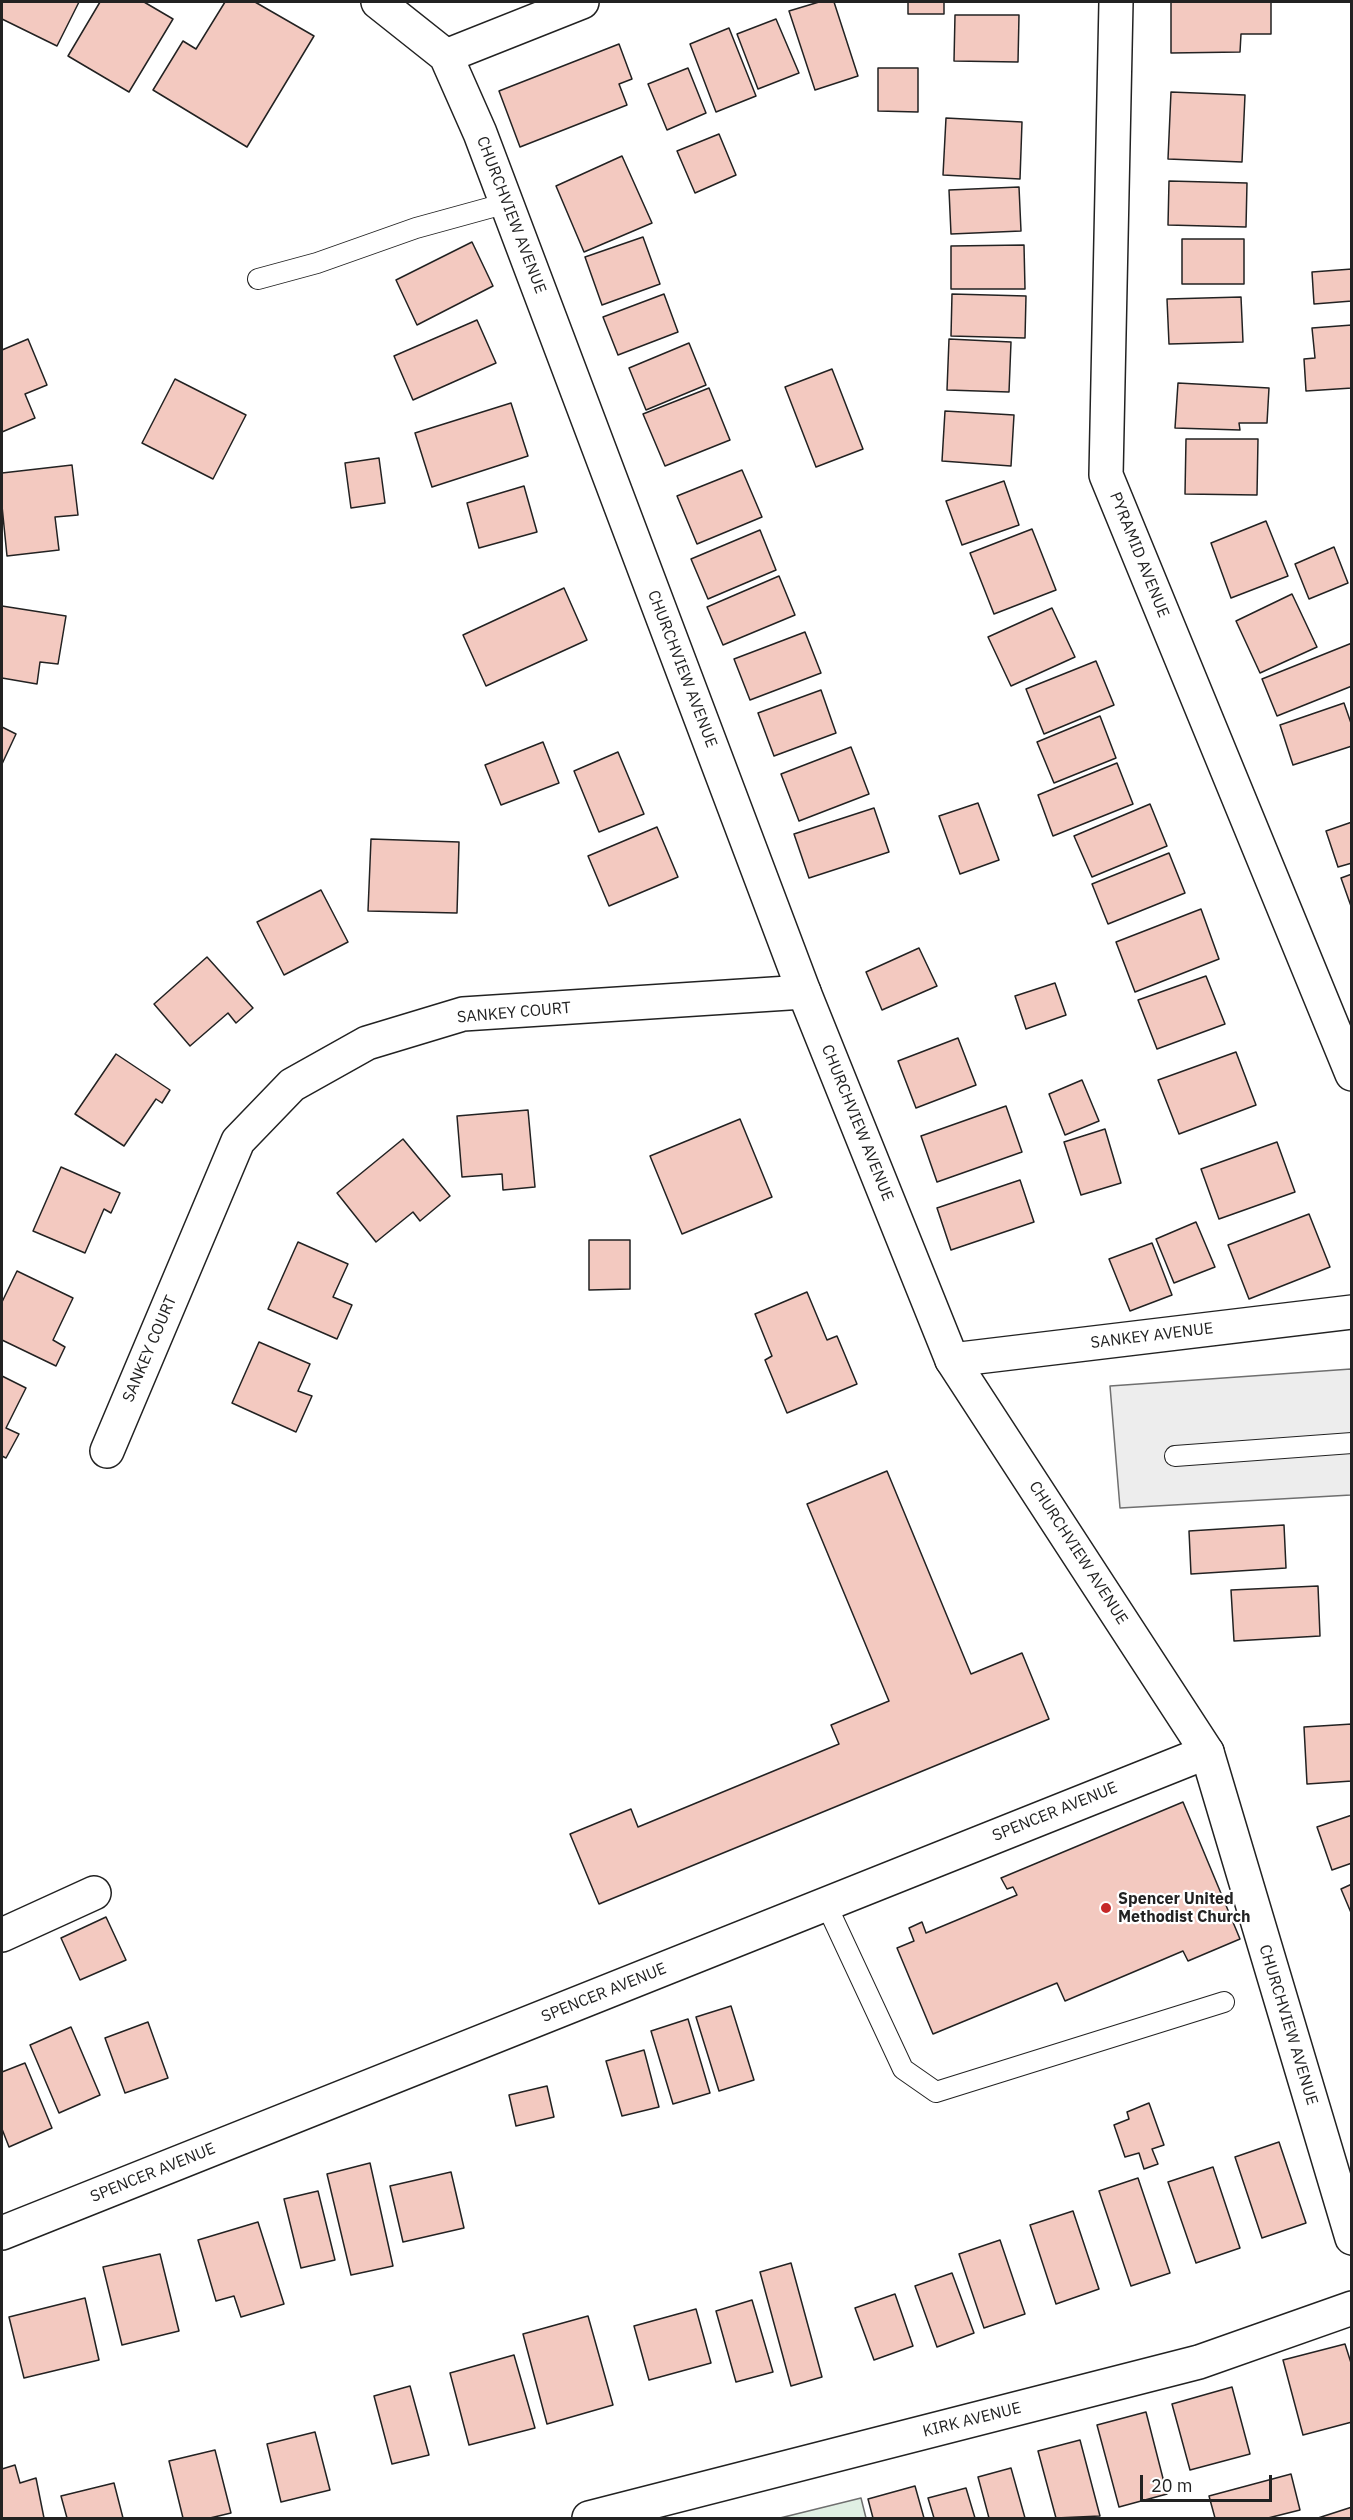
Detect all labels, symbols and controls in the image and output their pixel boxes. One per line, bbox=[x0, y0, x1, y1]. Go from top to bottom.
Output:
street label: CHURCHVIEW AVENUE bbox=[472, 134, 550, 296]
street label: PYRAMID AVENUE bbox=[1105, 489, 1173, 621]
street label: CHURCHVIEW AVENUE bbox=[643, 588, 721, 750]
street label: SANKEY COURT bbox=[456, 998, 572, 1028]
street label: CHURCHVIEW AVENUE bbox=[817, 1042, 897, 1204]
street label: SANKEY COURT bbox=[119, 1293, 181, 1405]
street label: SANKEY AVENUE bbox=[1090, 1319, 1214, 1353]
street label: CHURCHVIEW AVENUE bbox=[1024, 1478, 1132, 1628]
street label: SPENCER AVENUE bbox=[990, 1778, 1120, 1846]
place label: Spencer United Methodist Church bbox=[1118, 1889, 1251, 1927]
marker: Spencer United Methodist Church bbox=[1099, 1901, 1113, 1915]
street label: CHURCHVIEW AVENUE bbox=[1254, 1942, 1322, 2108]
street label: SPENCER AVENUE bbox=[539, 1959, 669, 2027]
street label: SPENCER AVENUE bbox=[88, 2139, 218, 2207]
street label: KIRK AVENUE bbox=[921, 2398, 1023, 2442]
scale bar bbox=[1143, 2463, 1275, 2501]
text: 20 m bbox=[1151, 2474, 1193, 2497]

